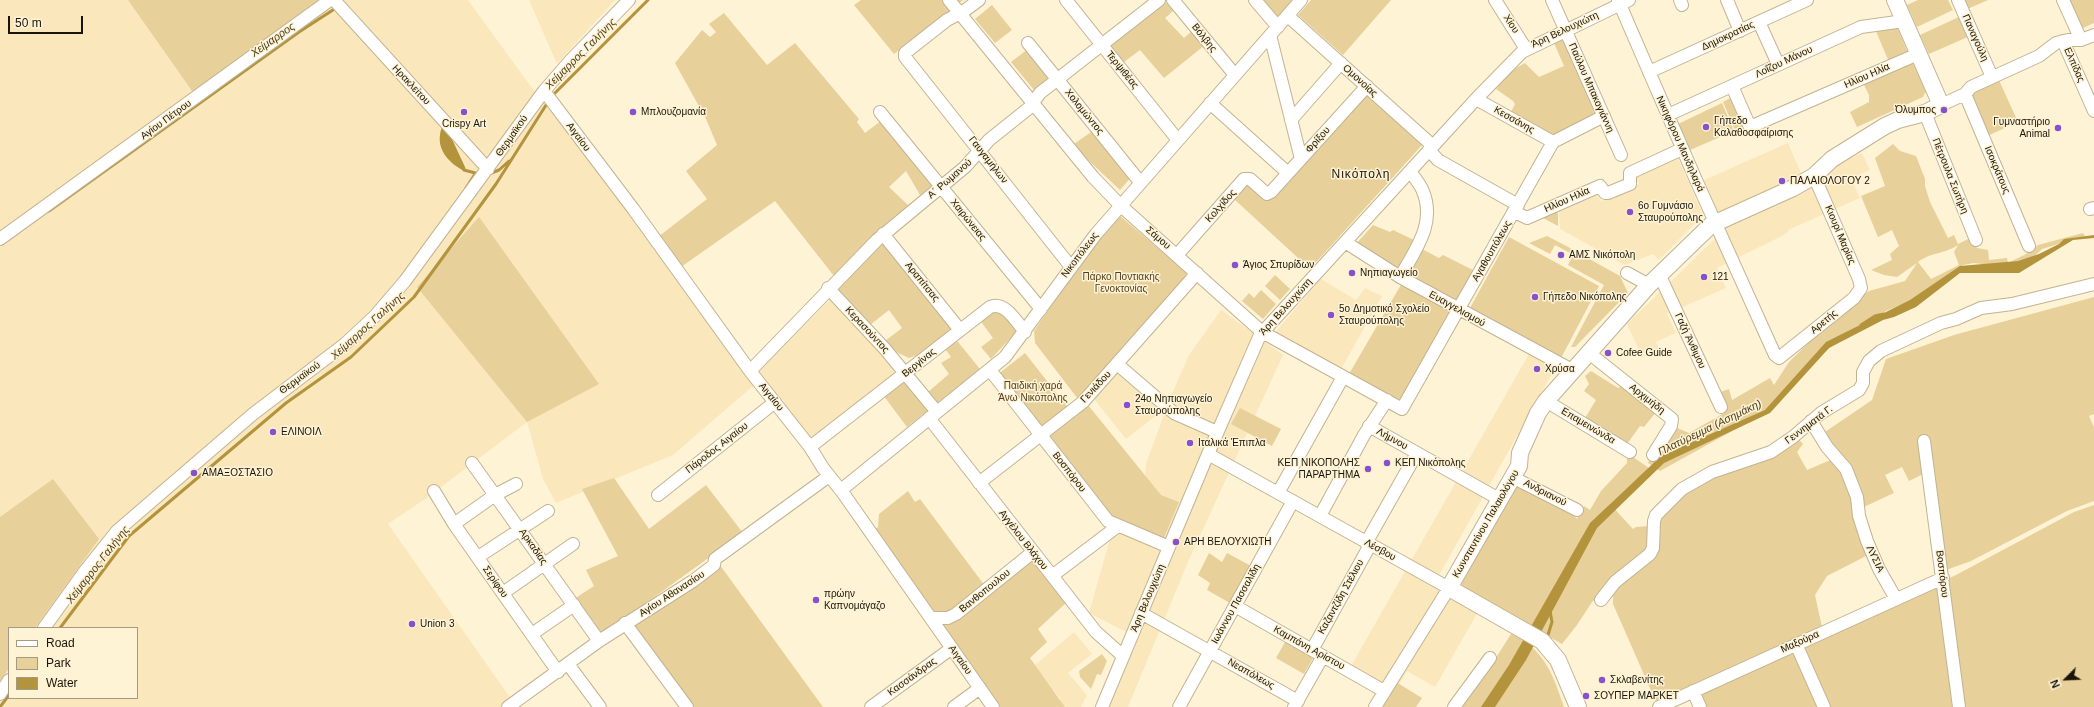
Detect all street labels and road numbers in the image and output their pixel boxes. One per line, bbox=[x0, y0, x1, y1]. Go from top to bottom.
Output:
street label: Άρη Βελουχιώτη bbox=[1530, 9, 1600, 51]
street label: Χίου bbox=[1501, 12, 1521, 36]
street label: Παναγούλη bbox=[1959, 13, 1991, 63]
street label: Δημοκρατίας bbox=[1700, 19, 1756, 53]
street label: Βόλβης bbox=[1189, 21, 1219, 55]
street label: Παύλου Μπακογιάννη bbox=[1566, 41, 1616, 135]
street label: Λοΐζου Μάνου bbox=[1753, 43, 1815, 81]
street label: Ελπίδας bbox=[2061, 46, 2087, 84]
street label: Τερψιθέας bbox=[1103, 49, 1141, 91]
street label: Ηλίου Ηλία bbox=[1842, 61, 1892, 91]
street label: Ομονοίας bbox=[1340, 62, 1380, 100]
street label: Ηρακλείτου bbox=[389, 63, 433, 107]
street label: Χολομώντος bbox=[1062, 87, 1106, 137]
street label: Νικηφόρου Μανδηλαρά bbox=[1653, 94, 1707, 194]
street label: Αγίου Πέτρου bbox=[138, 98, 194, 142]
street label: Κεσσάνης bbox=[1492, 104, 1536, 136]
street label: Θερμαϊκού bbox=[493, 113, 531, 159]
street label: Αιγαίου bbox=[563, 120, 593, 154]
street label: Φρίξου bbox=[1303, 124, 1333, 156]
street label: Γαυγαμήλων bbox=[966, 134, 1010, 186]
street label: Πέτρουλα Σωτήρη bbox=[1929, 136, 1971, 216]
street label: Ισοκράτους bbox=[1982, 144, 2012, 196]
street label: Α΄ Ρωμανού bbox=[925, 156, 975, 202]
street label: Ηλίου Ηλία bbox=[1542, 185, 1592, 215]
street label: Κολχίδος bbox=[1203, 187, 1239, 225]
street label: Χαιρώνειας bbox=[947, 197, 989, 243]
street label: Κιουρί Μαρίας bbox=[1822, 204, 1858, 266]
street label: Αγαθουπόλεως bbox=[1470, 218, 1514, 284]
street label: Σάμου bbox=[1143, 224, 1173, 252]
street label: Νικοπόλεως bbox=[1059, 230, 1101, 280]
street label: Αραπίτσας bbox=[902, 260, 942, 304]
street label: Άρη Βελουχιώτη bbox=[1257, 276, 1315, 338]
street label: Ευαγγελισμού bbox=[1427, 289, 1487, 329]
street label: Κερασούντος bbox=[842, 304, 892, 356]
street label: Αρετής bbox=[1808, 308, 1840, 336]
street label: Γαζή Άνθιμου bbox=[1672, 311, 1708, 371]
street label: Βεργίνας bbox=[900, 346, 938, 380]
street label: Θερμαϊκού bbox=[277, 359, 323, 397]
street label: Γενιάδου bbox=[1078, 368, 1114, 406]
street label: Αιγαίου bbox=[756, 380, 786, 414]
street label: Αρχιμήδη bbox=[1627, 381, 1667, 417]
street label: Γεννηματά Γ. bbox=[1783, 403, 1835, 447]
street label: Επαμεινώνδα bbox=[1559, 405, 1617, 447]
street label: Πάροδος Αιγαίου bbox=[683, 420, 751, 476]
street label: Λήμνου bbox=[1374, 426, 1410, 452]
street label: Βοσπόρου bbox=[1050, 450, 1088, 494]
street label: Κωνσταντίνου Παλαιολόγου bbox=[1450, 468, 1522, 580]
street label: Ανδριανού bbox=[1521, 477, 1569, 509]
street label: Αγγέλου Βλάχου bbox=[996, 508, 1050, 572]
street label: Αρκαδίας bbox=[516, 527, 550, 567]
street label: Λέσβου bbox=[1362, 536, 1398, 564]
street label: ΛΥΣΙΑ bbox=[1863, 544, 1887, 574]
street label: Βοσπόρου bbox=[1933, 550, 1951, 598]
street label: Καζαντζίδη Στέλιου bbox=[1315, 558, 1367, 636]
street label: Άρη Βελουχιώτη bbox=[1128, 562, 1168, 634]
street label: Ιωάννου Πασσαλίδη bbox=[1209, 562, 1263, 646]
street label: Σερίφου bbox=[480, 564, 510, 600]
street label: Βανθοπουλου bbox=[957, 567, 1013, 615]
street label: Αγίου Αθανασίου bbox=[637, 568, 707, 620]
street label: Καμπάνη Αρίστου bbox=[1271, 623, 1347, 673]
street label: Μαξούρα bbox=[1779, 628, 1821, 656]
street label: Αιγαίου bbox=[946, 643, 974, 677]
street label: Κασσάνδρας bbox=[885, 655, 939, 699]
street label: Νεαπόλεως bbox=[1225, 656, 1277, 692]

